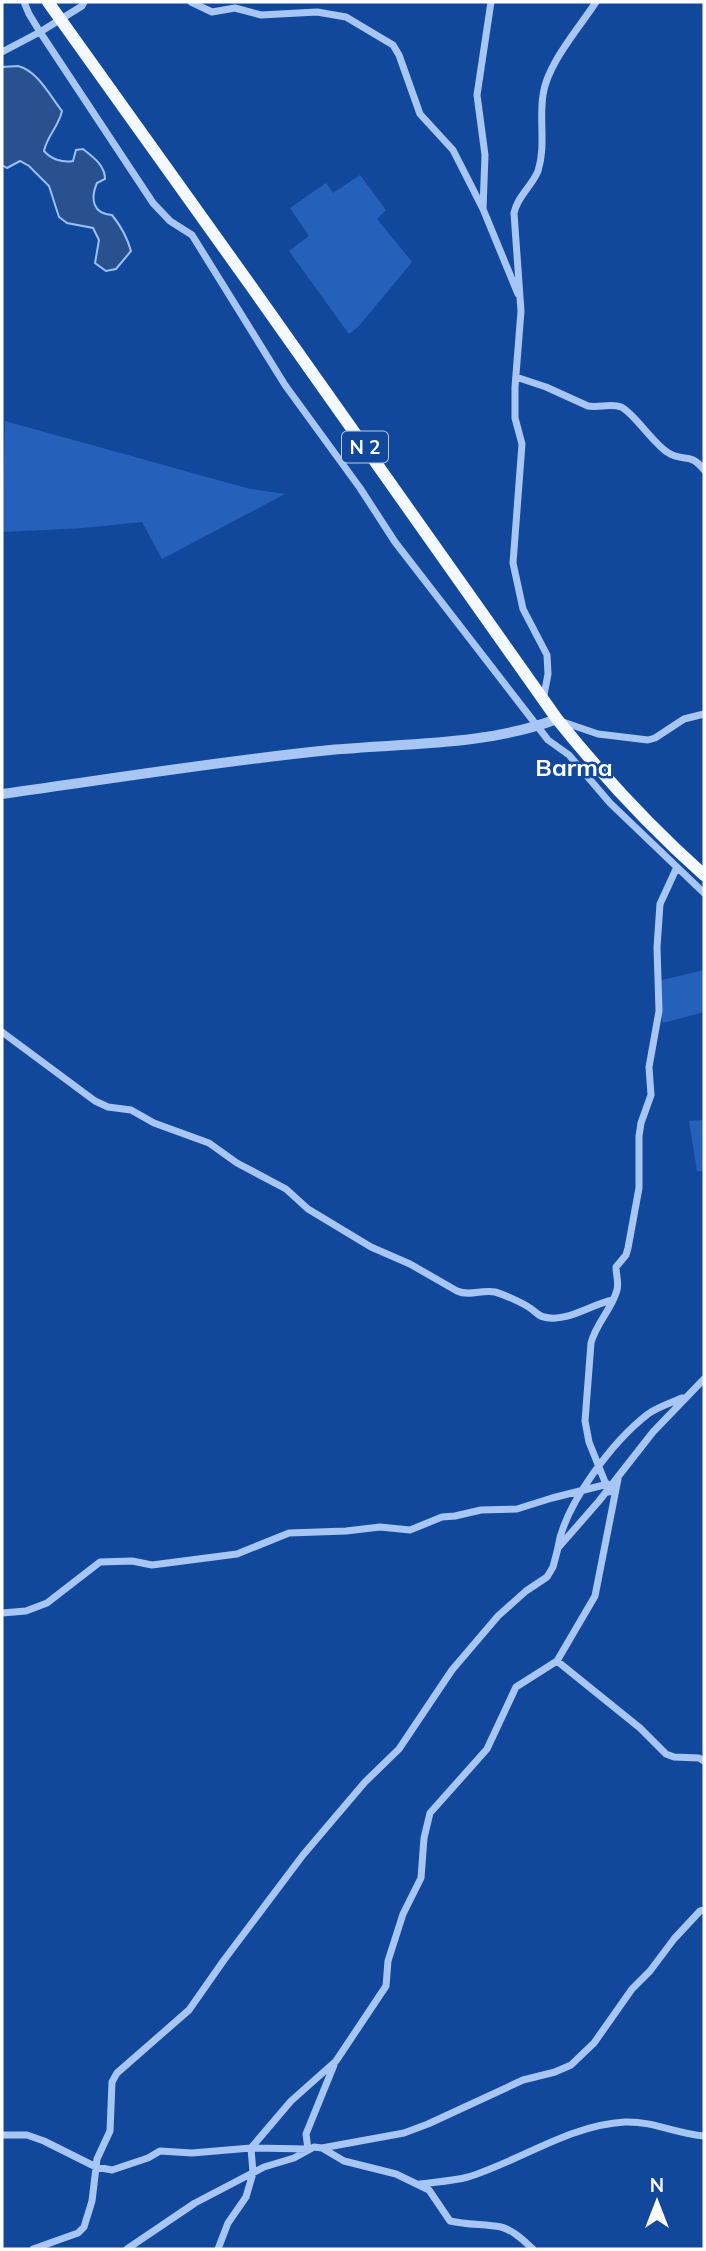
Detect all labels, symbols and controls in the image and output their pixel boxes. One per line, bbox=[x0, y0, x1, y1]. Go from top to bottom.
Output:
road number: N 2 bbox=[342, 432, 388, 462]
district label: Barma bbox=[535, 752, 613, 782]
north arrow bbox=[622, 2167, 692, 2237]
text: N bbox=[650, 2173, 664, 2197]

